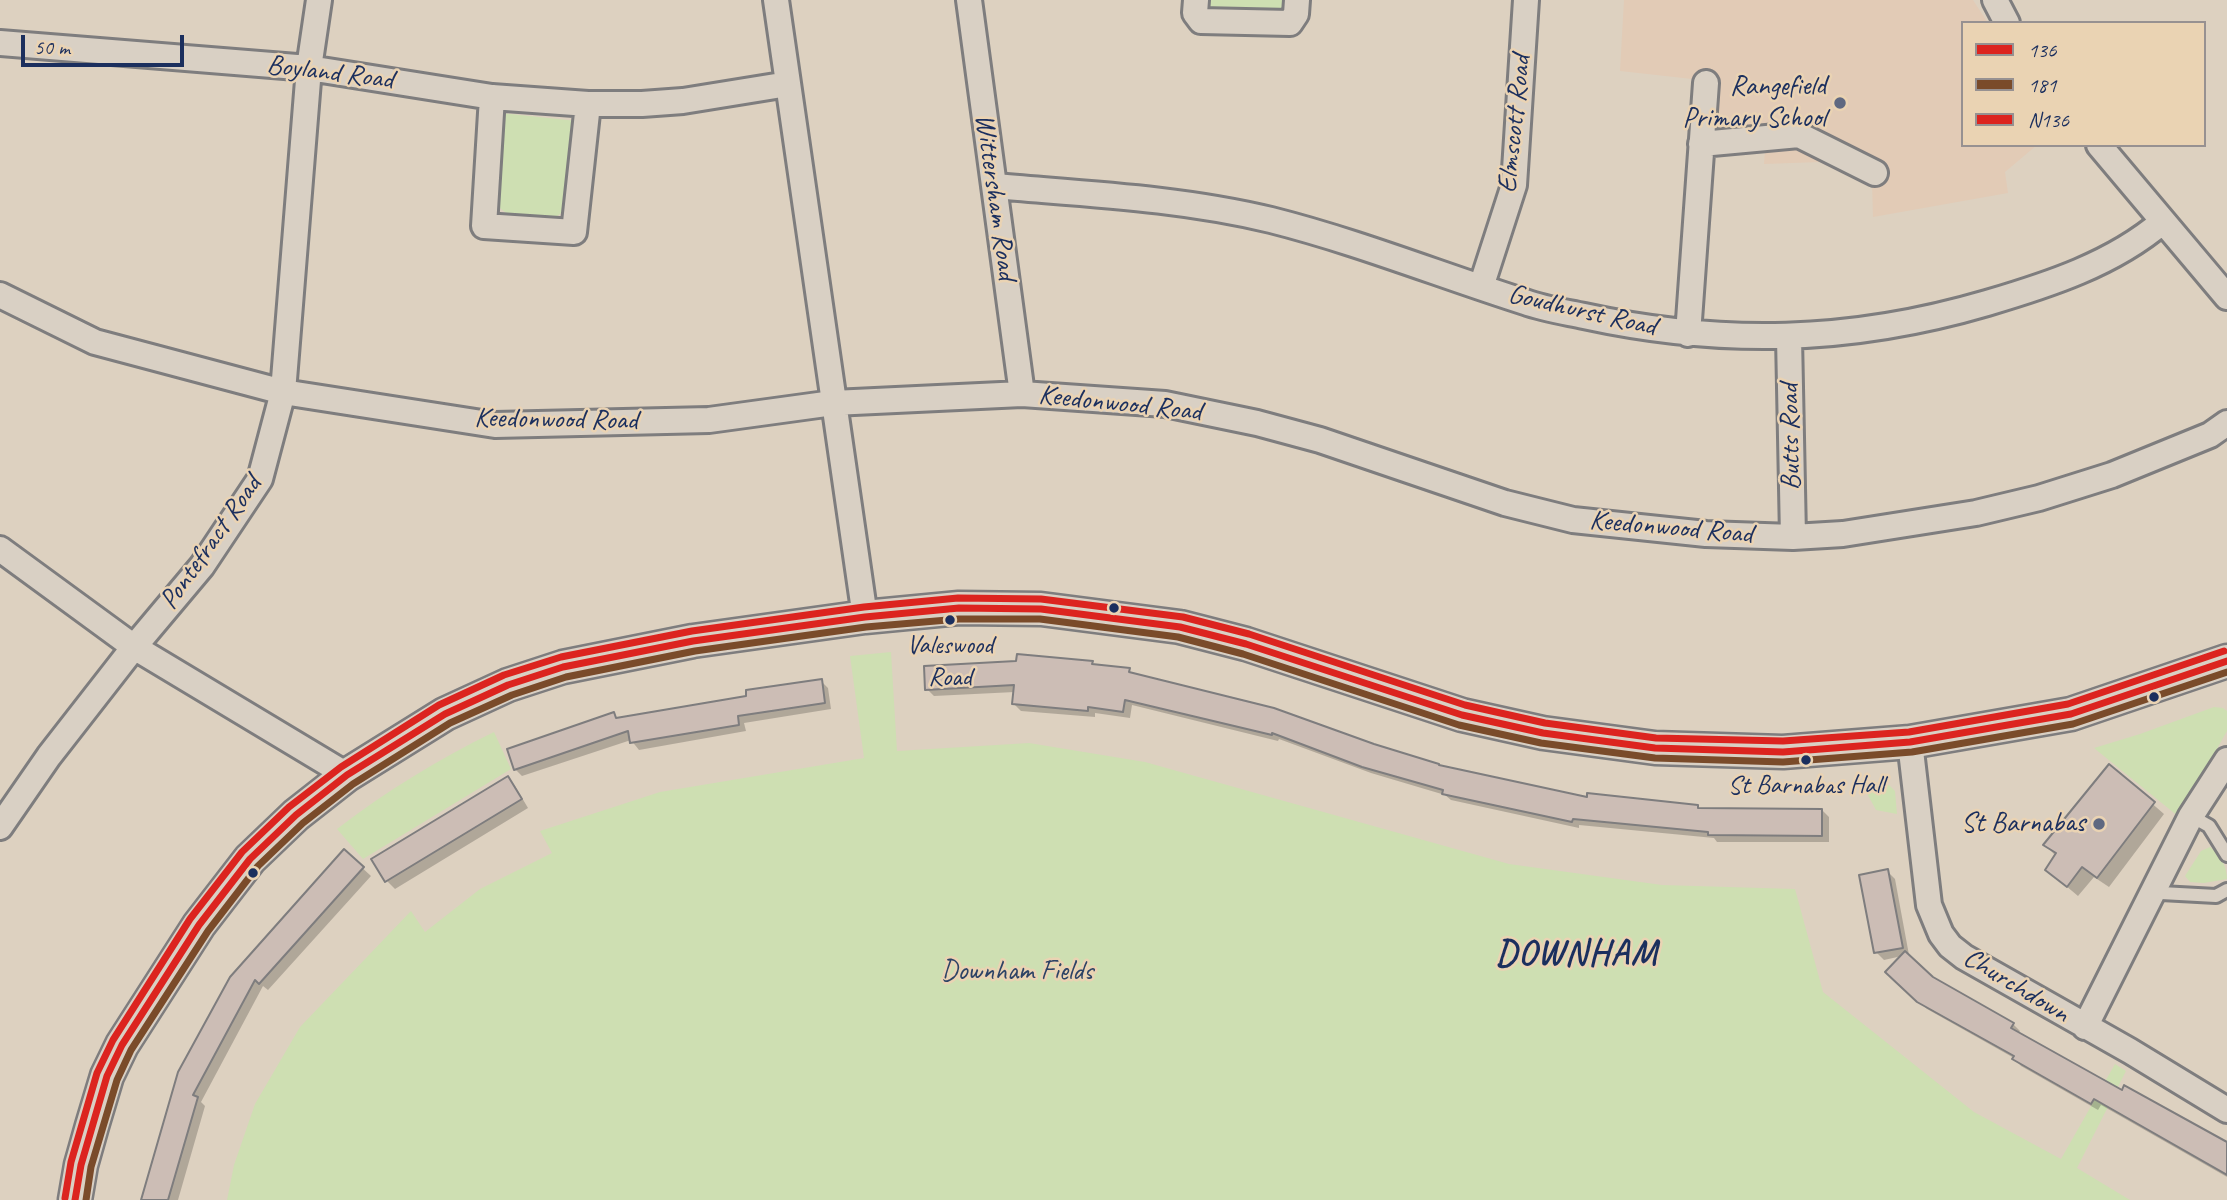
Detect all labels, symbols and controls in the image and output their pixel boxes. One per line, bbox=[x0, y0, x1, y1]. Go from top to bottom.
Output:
scale bar bbox=[24, 21, 187, 65]
legend bbox=[1961, 21, 2206, 147]
text: 50 m bbox=[34, 34, 70, 60]
text: 136 bbox=[2028, 37, 2056, 63]
street label: Boyland Road bbox=[265, 49, 395, 97]
street label: Elmscott Road bbox=[1491, 54, 1539, 194]
place label: Rangefield Primary School bbox=[1683, 70, 1826, 136]
text: 181 bbox=[2028, 72, 2056, 98]
marker: Rangefield Primary School bbox=[1832, 95, 1848, 111]
text: N136 bbox=[2028, 107, 2069, 133]
street label: Wittersham Road bbox=[967, 112, 1023, 282]
street label: Goudhurst Road bbox=[1505, 278, 1659, 344]
street label: Keedonwood Road bbox=[1037, 379, 1203, 429]
street label: Butts Road bbox=[1773, 383, 1809, 491]
street label: Keedonwood Road bbox=[474, 402, 638, 438]
street label: Pontefract Road bbox=[153, 470, 269, 616]
street label: Keedonwood Road bbox=[1588, 504, 1754, 552]
unlabelled marker bbox=[1107, 601, 1121, 615]
marker: Valeswood Road bbox=[943, 613, 957, 627]
place label: Valeswood Road bbox=[907, 630, 993, 692]
unlabelled marker bbox=[2147, 690, 2161, 704]
marker: St Barnabas Hall bbox=[1799, 753, 1813, 767]
place label: St Barnabas Hall bbox=[1728, 770, 1884, 802]
place label: St Barnabas bbox=[1961, 807, 2085, 841]
marker: St Barnabas bbox=[2091, 816, 2107, 832]
unlabelled marker bbox=[246, 866, 260, 880]
district label: DOWNHAM bbox=[1498, 934, 1656, 976]
street label: Churchdown bbox=[1957, 941, 2075, 1031]
park label: Downham Fields bbox=[941, 955, 1093, 989]

